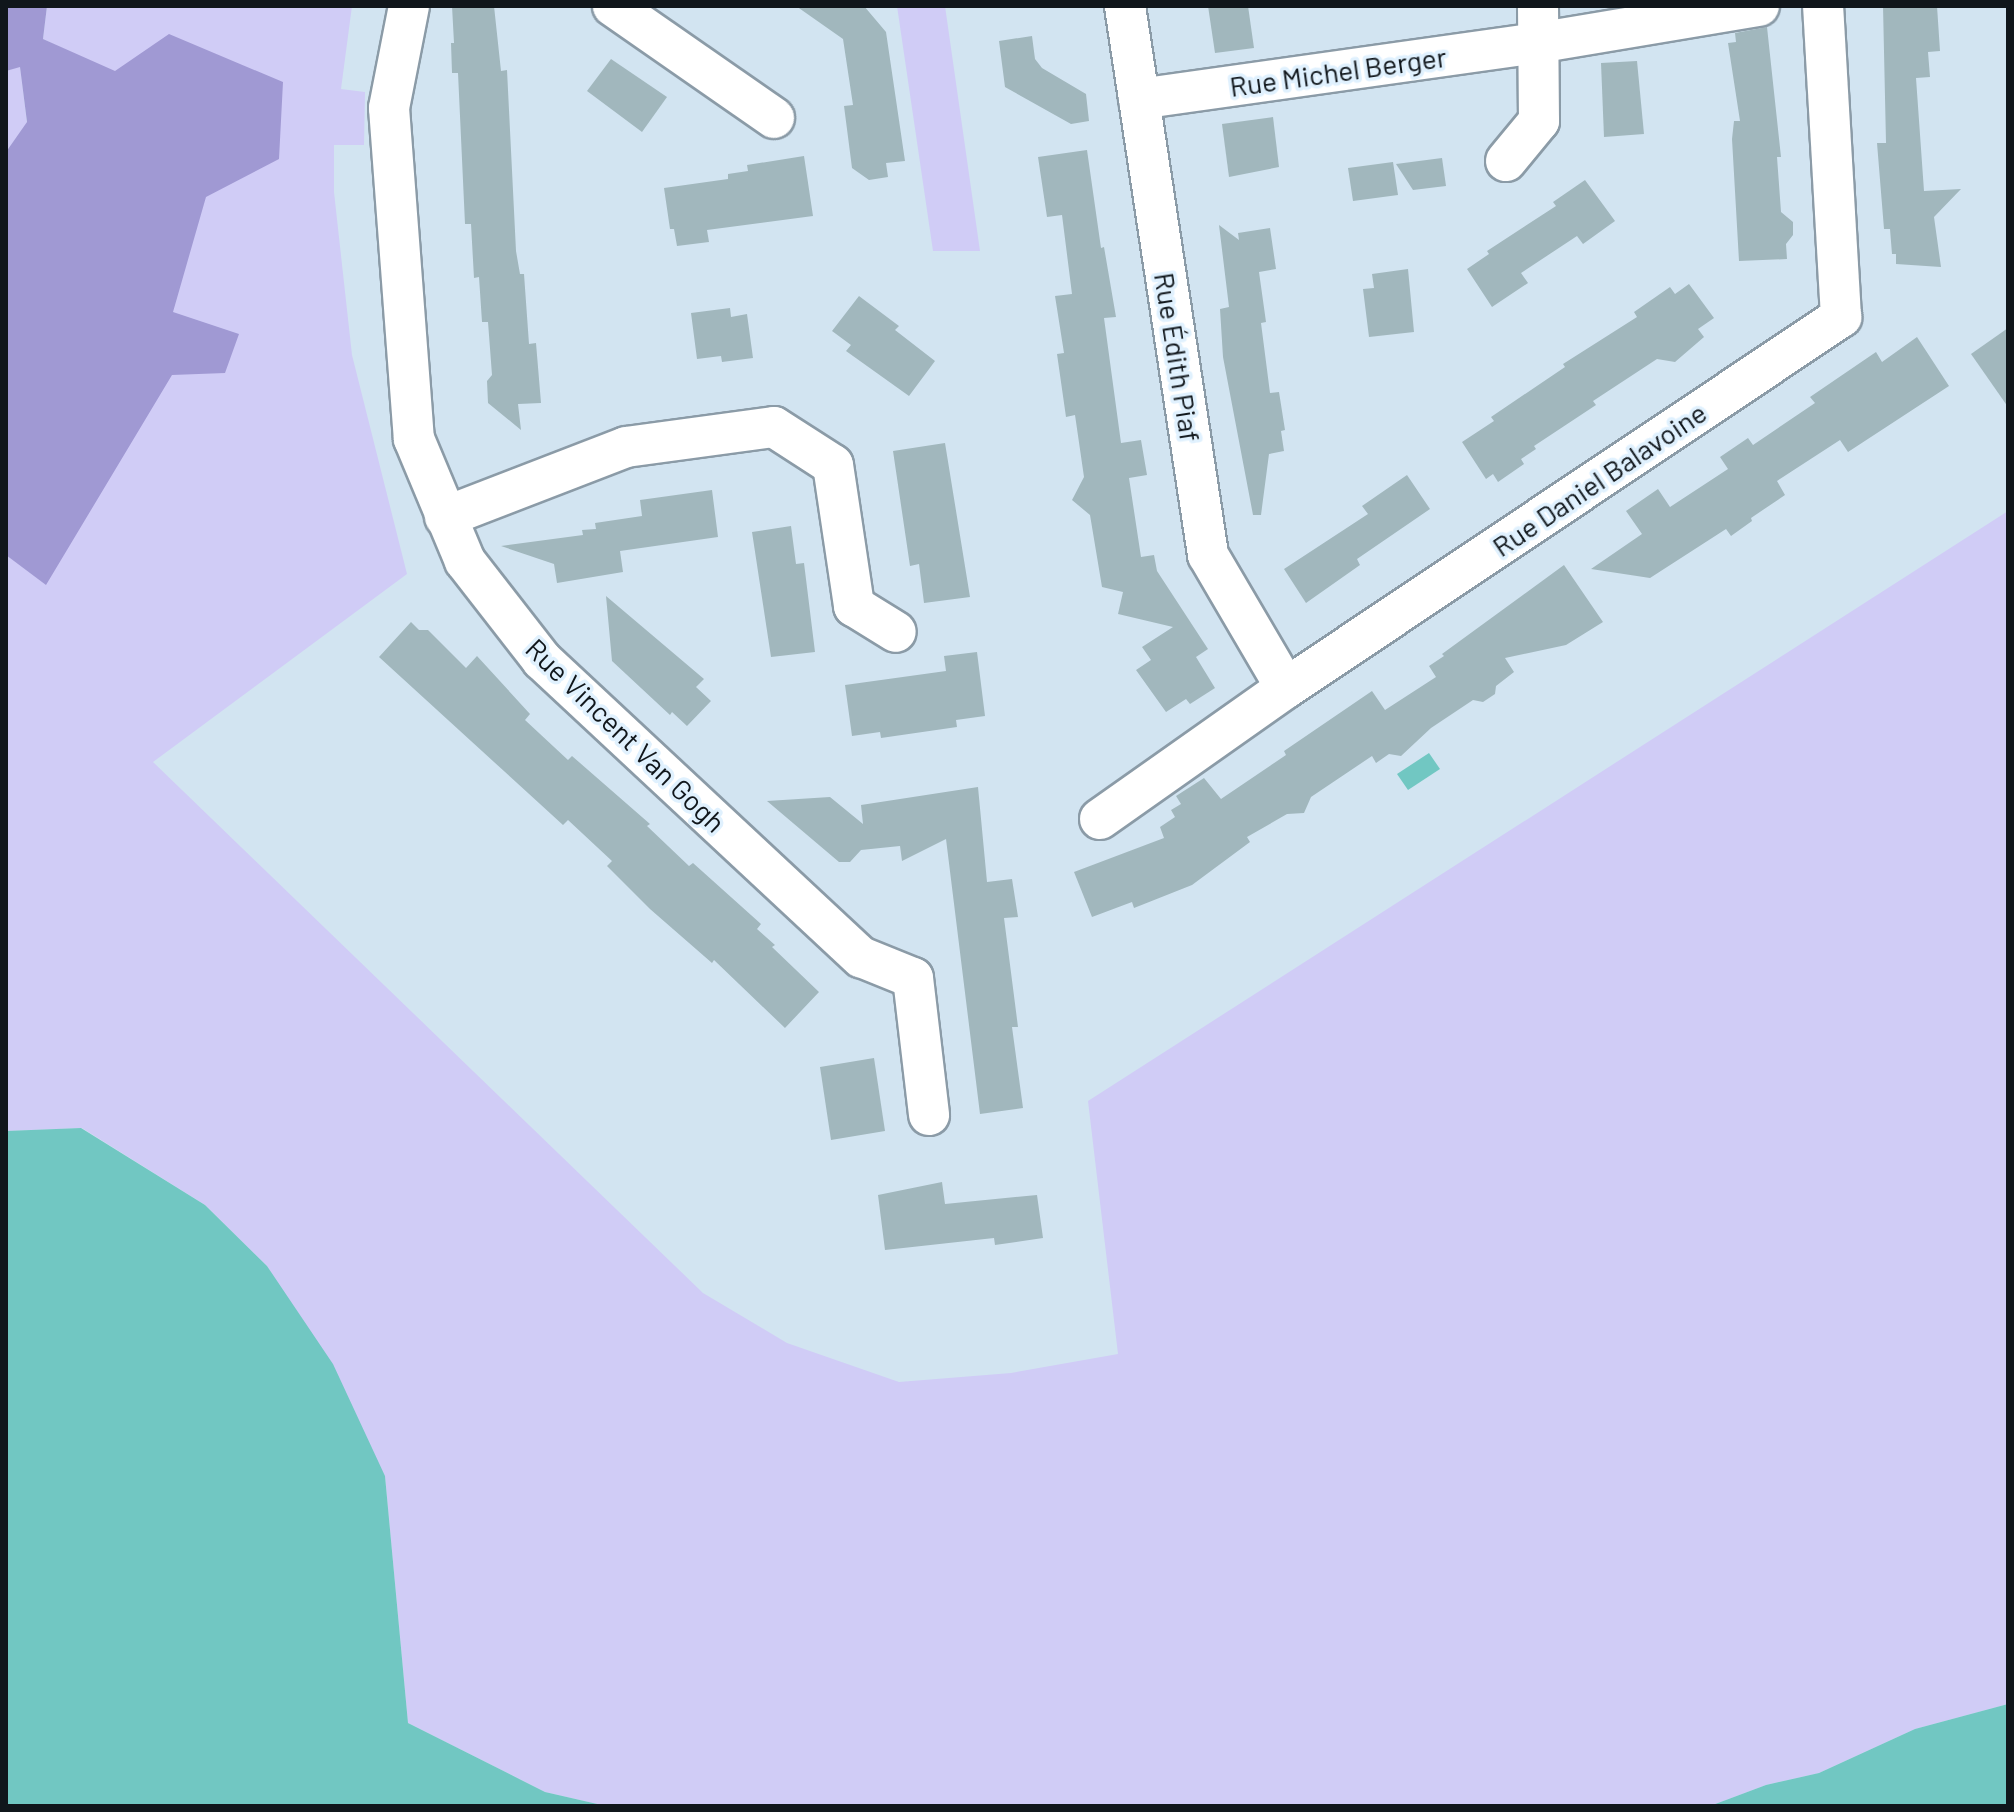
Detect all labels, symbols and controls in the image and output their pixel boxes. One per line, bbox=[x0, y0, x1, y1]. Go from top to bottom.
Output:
street label: Rue Michel Berger bbox=[1227, 39, 1449, 103]
street label: Rue Édith Piaf bbox=[1148, 270, 1208, 444]
street label: Rue Daniel Balavoine bbox=[1486, 395, 1712, 563]
street label: Rue Vincent Van Gogh bbox=[519, 631, 733, 839]

